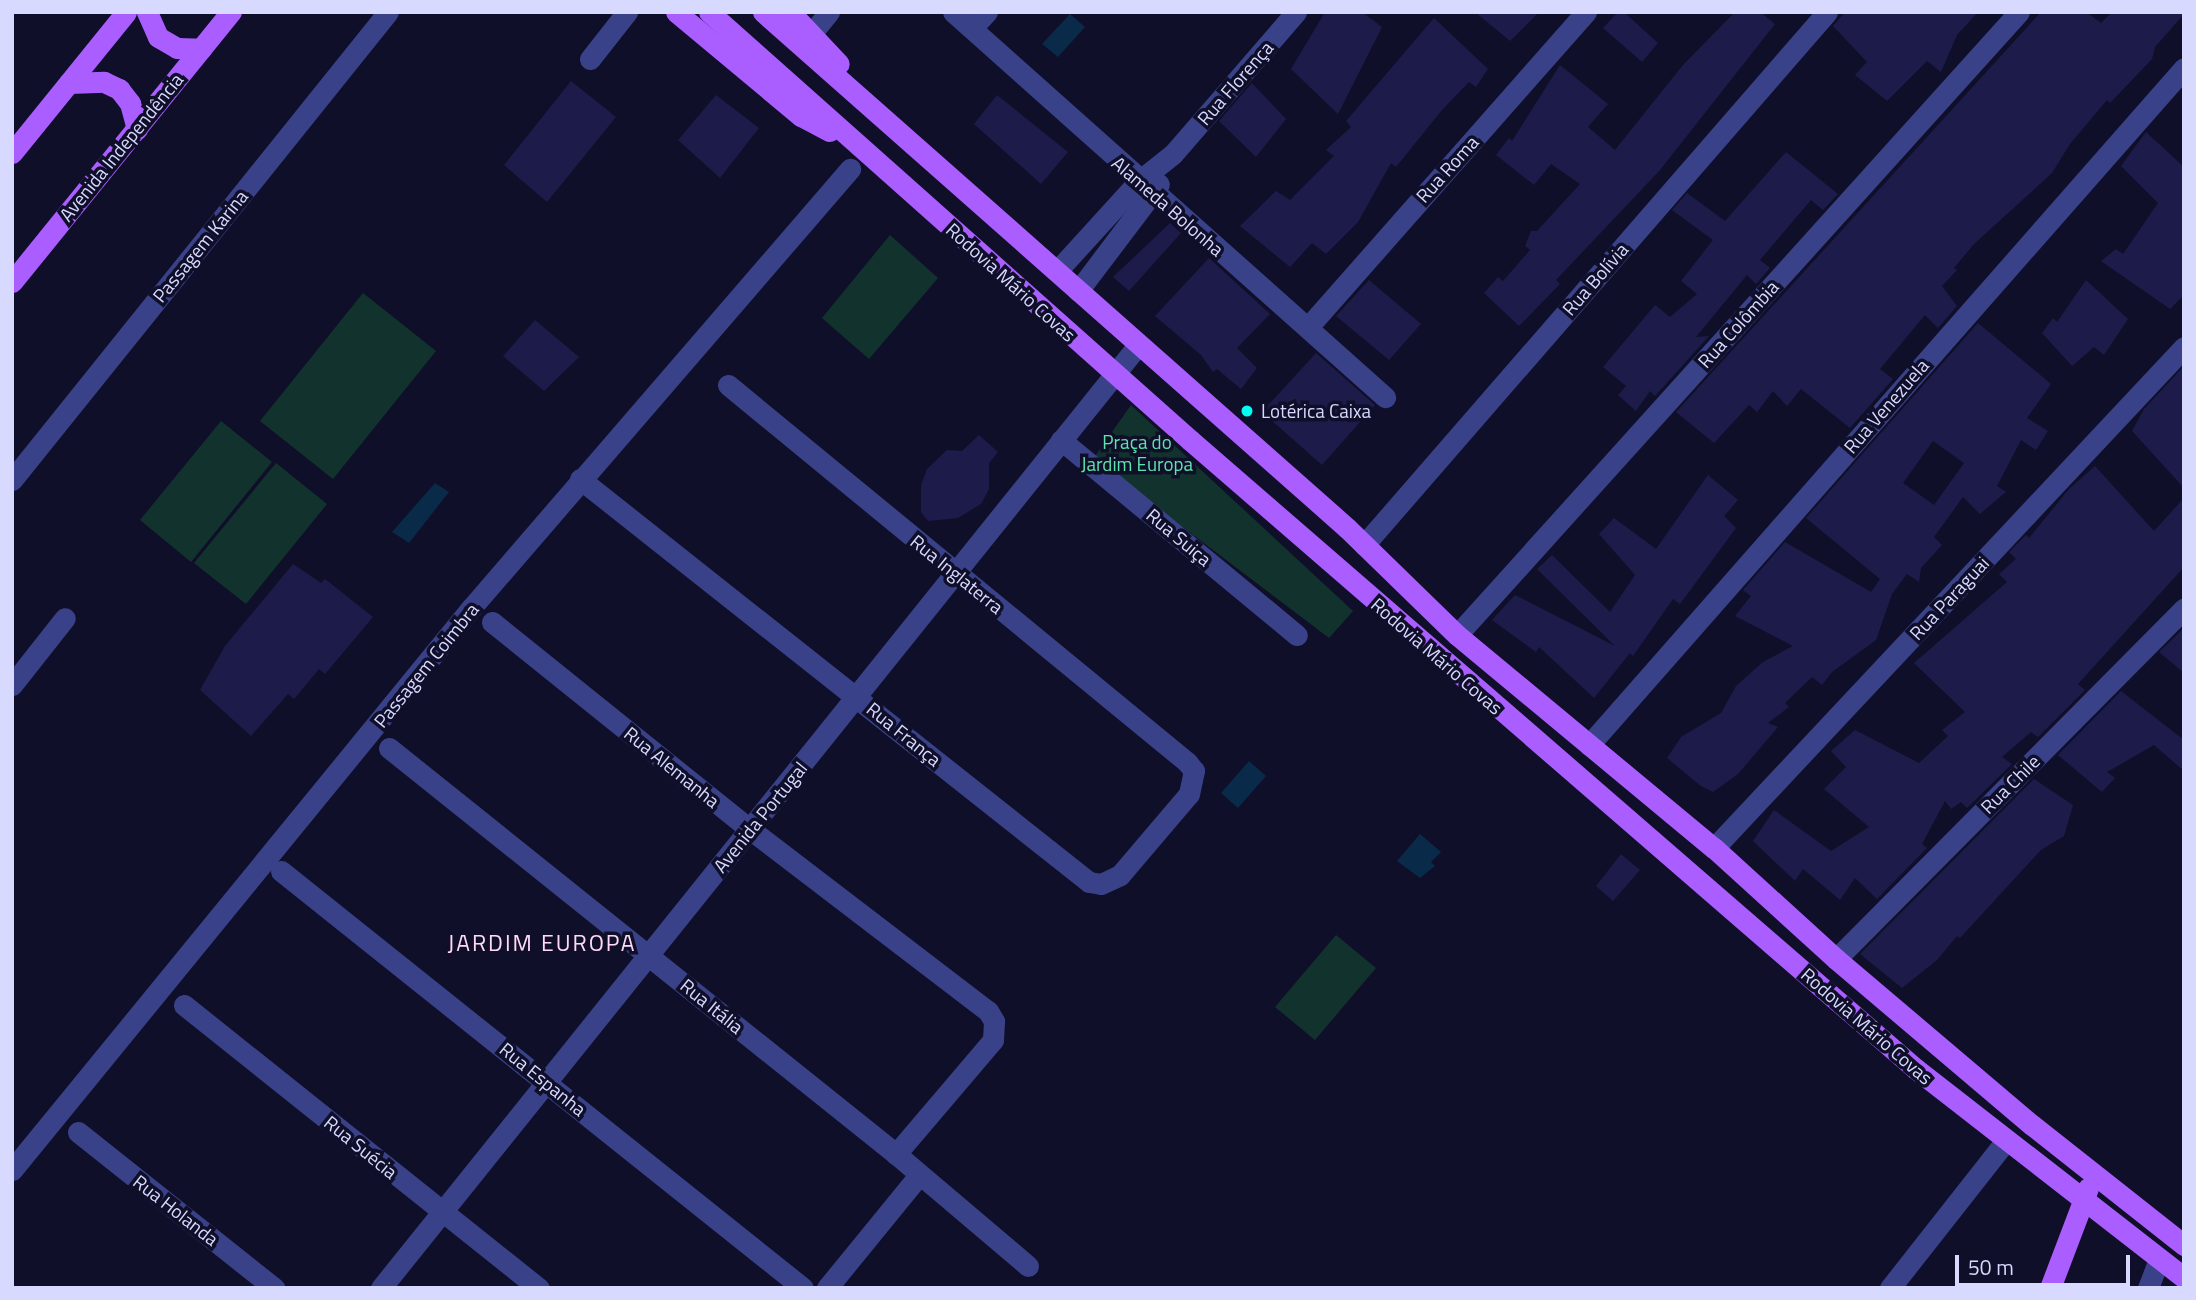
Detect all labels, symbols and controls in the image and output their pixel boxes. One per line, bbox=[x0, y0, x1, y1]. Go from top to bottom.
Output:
street label: Rua Florença bbox=[1192, 36, 1278, 130]
street label: Avenida Independência bbox=[54, 68, 188, 226]
street label: Rua Roma bbox=[1411, 131, 1483, 207]
street label: Alameda Bolonha bbox=[1107, 151, 1229, 261]
street label: Passagem Karina bbox=[148, 185, 252, 307]
street label: Rodovia Mário Covas bbox=[942, 218, 1080, 346]
street label: Rua Bolívia bbox=[1557, 238, 1633, 320]
street label: Rua Colômbia bbox=[1693, 276, 1783, 372]
street label: Rua Venezuela bbox=[1839, 354, 1933, 458]
place label: Lotérica Caixa bbox=[1261, 400, 1371, 422]
marker: Lotérica Caixa bbox=[1239, 403, 1255, 419]
park label: Praça do Jardim Europa bbox=[1081, 431, 1193, 475]
street label: Rua Suiça bbox=[1142, 503, 1216, 571]
street label: Rua Inglaterra bbox=[906, 530, 1008, 618]
street label: Rua Paraguai bbox=[1905, 552, 1993, 644]
street label: Rodovia Mário Covas bbox=[1367, 593, 1507, 719]
street label: Passagem Coimbra bbox=[369, 598, 483, 732]
street label: Rua França bbox=[862, 697, 946, 771]
street label: Rua Alemanha bbox=[620, 722, 724, 812]
street label: Rua Chile bbox=[1976, 750, 2044, 818]
street label: Avenida Portugal bbox=[708, 757, 812, 877]
district label: JARDIM EUROPA bbox=[449, 929, 635, 957]
street label: Rodovia Mário Covas bbox=[1797, 963, 1937, 1089]
street label: Rua Itália bbox=[676, 974, 748, 1038]
street label: Rua Espanha bbox=[495, 1037, 591, 1121]
street label: Rua Suécia bbox=[320, 1111, 402, 1183]
street label: Rua Holanda bbox=[129, 1170, 223, 1250]
scale bar bbox=[1958, 1240, 2133, 1284]
text: 50 m bbox=[1968, 1251, 2014, 1283]

